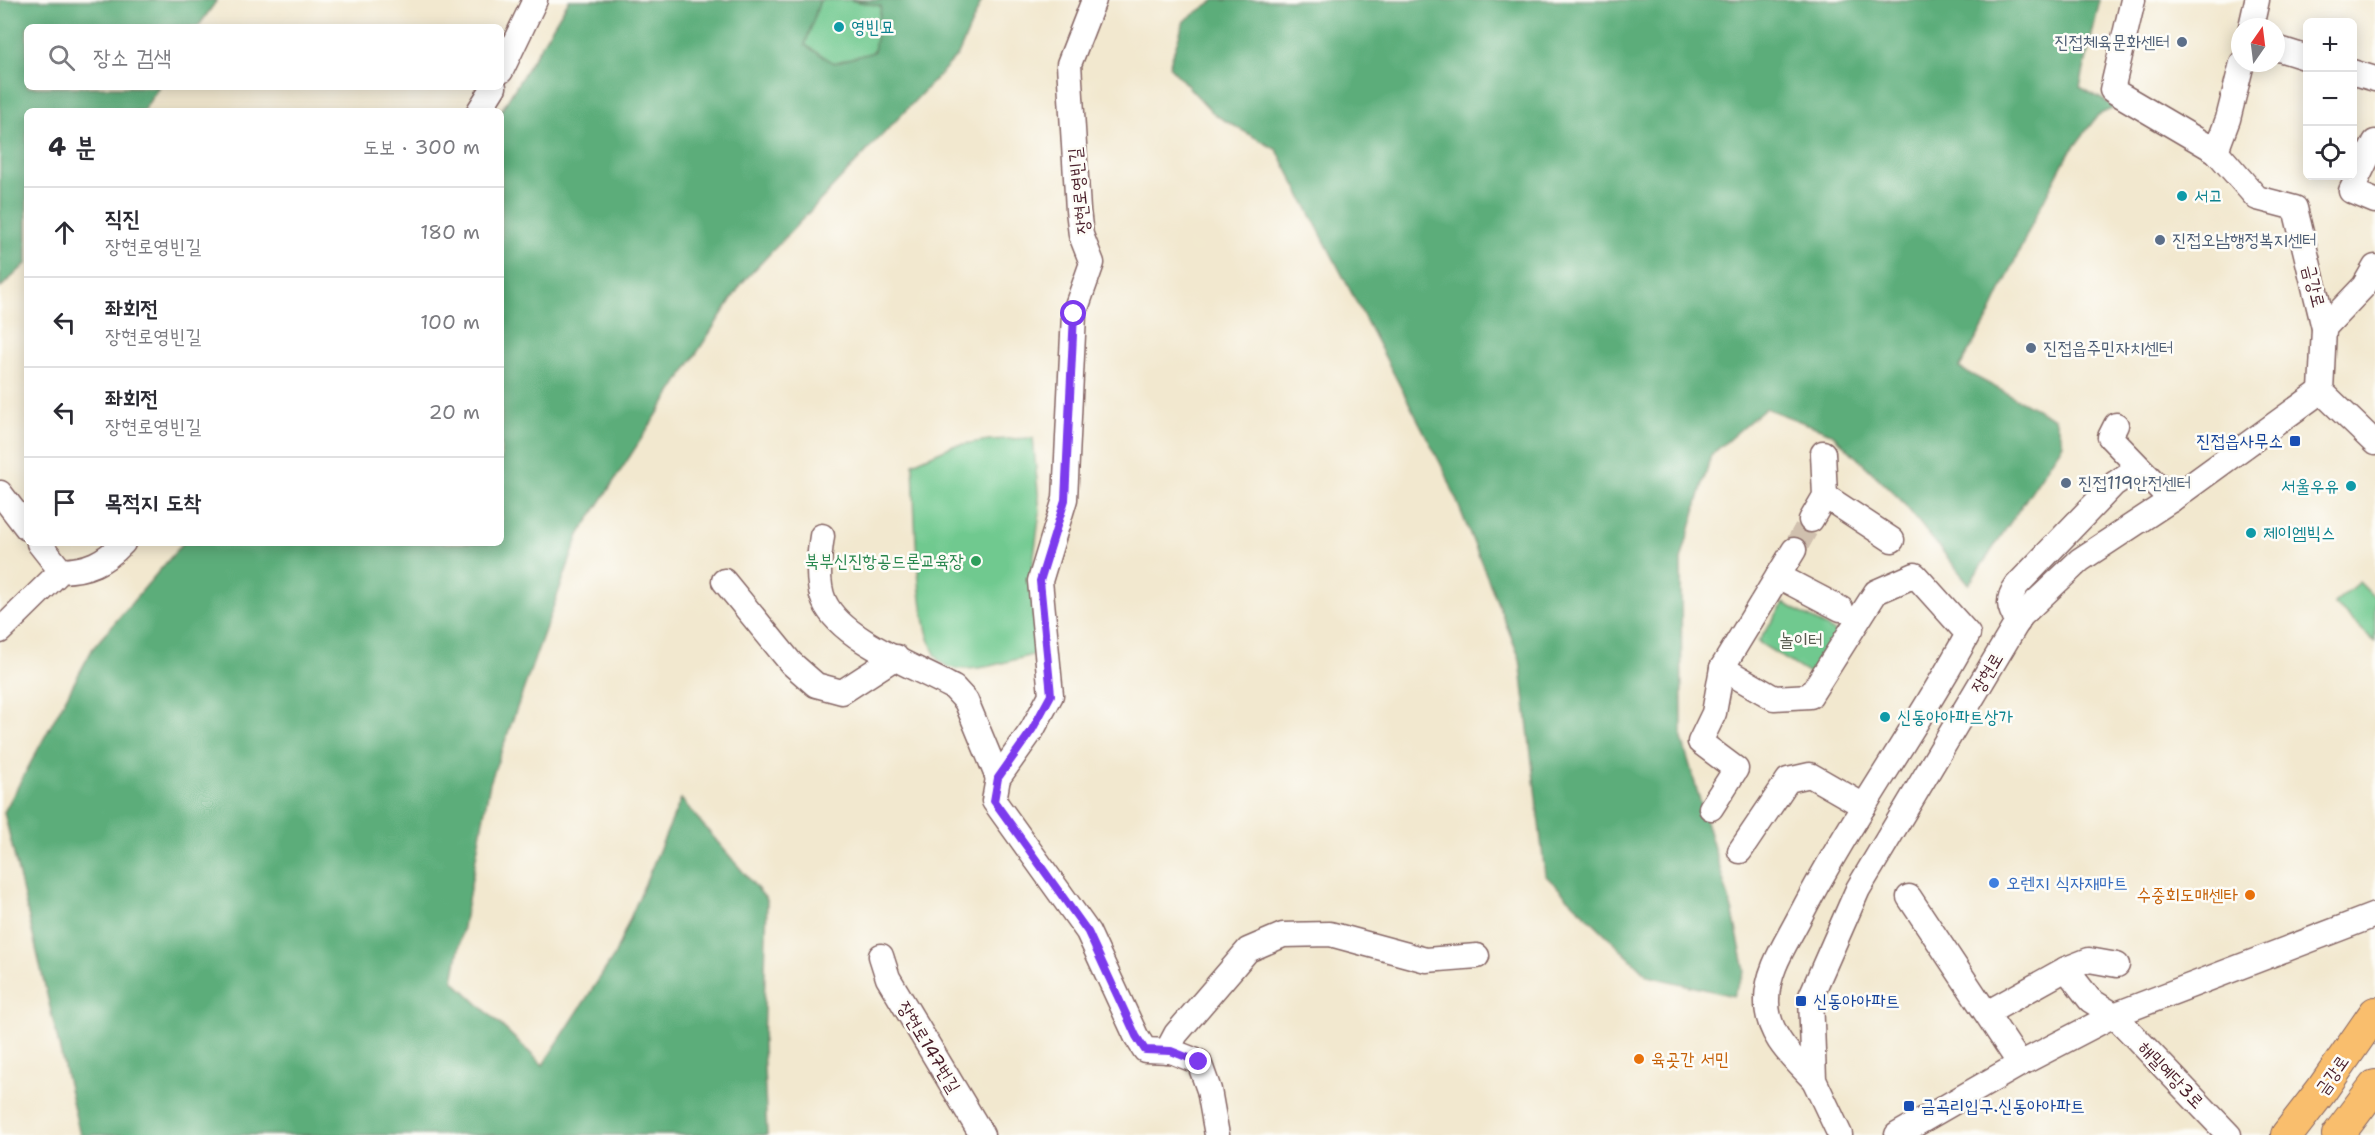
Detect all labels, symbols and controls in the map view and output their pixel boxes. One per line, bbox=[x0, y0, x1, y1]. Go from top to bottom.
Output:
place label: 영빈묘 bbox=[851, 15, 894, 39]
north arrow bbox=[2231, 18, 2285, 72]
map controls bbox=[2303, 18, 2357, 180]
button: + bbox=[2303, 18, 2357, 72]
marker: 영빈묘 bbox=[832, 20, 846, 34]
search box bbox=[24, 24, 504, 90]
place label: 진접체육문화센터 bbox=[2054, 30, 2170, 54]
marker: 진접체육문화센터 bbox=[2175, 35, 2189, 49]
icon: search bbox=[45, 41, 78, 74]
text: 장소 검색 bbox=[93, 43, 171, 72]
button: − bbox=[2303, 72, 2357, 126]
button: locate bbox=[2303, 126, 2357, 180]
text: 4 분 bbox=[48, 129, 96, 164]
text: 도보 · 300 m bbox=[363, 134, 480, 160]
street label: 장현로영빈길 bbox=[1062, 146, 1095, 235]
place label: 서고 bbox=[2194, 184, 2223, 208]
marker: 서고 bbox=[2175, 189, 2189, 203]
text: 직진 bbox=[105, 204, 140, 233]
icon: ahead bbox=[48, 216, 81, 249]
text: 180 m bbox=[420, 219, 480, 245]
place label: 진접오남행정복지센터 bbox=[2172, 228, 2317, 252]
text: 장현로영빈길 bbox=[105, 233, 202, 259]
marker: 진접오남행정복지센터 bbox=[2153, 233, 2167, 247]
street label: 금강로 bbox=[2297, 262, 2331, 310]
text: 좌회전 bbox=[105, 294, 158, 323]
route start bbox=[1060, 300, 1086, 326]
icon: left bbox=[48, 306, 81, 339]
text: 100 m bbox=[420, 309, 480, 335]
text: 장현로영빈길 bbox=[105, 323, 202, 349]
place label: 진접읍주민자치센터 bbox=[2043, 336, 2173, 360]
marker: 진접읍주민자치센터 bbox=[2024, 341, 2038, 355]
text: 좌회전 bbox=[105, 384, 158, 413]
icon: left bbox=[48, 396, 81, 429]
text: 20 m bbox=[429, 399, 480, 425]
text: 장현로영빈길 bbox=[105, 413, 202, 439]
place label: 진접읍사무소 bbox=[2196, 429, 2283, 453]
marker: 진접읍사무소 bbox=[2288, 434, 2302, 448]
place label: 진접119안전센터 bbox=[2078, 471, 2191, 495]
place label: 서울우유 bbox=[2281, 474, 2339, 498]
marker: 진접119안전센터 bbox=[2059, 476, 2073, 490]
marker: 서울우유 bbox=[2344, 479, 2358, 493]
icon: arrive bbox=[48, 486, 81, 519]
text: 목적지 도착 bbox=[105, 488, 201, 517]
place label: 제이엠빅스 bbox=[2263, 521, 2335, 545]
marker: 제이엠빅스 bbox=[2244, 526, 2258, 540]
place label: 북부신진항공드론교육장 bbox=[805, 549, 964, 573]
marker: 북부신진항공드론교육장 bbox=[969, 554, 983, 568]
park label: 놀이터 bbox=[1779, 628, 1823, 652]
street label: 장현로 bbox=[1966, 648, 2008, 698]
place label: 신동아아파트상가 bbox=[1897, 705, 2013, 729]
marker: 신동아아파트상가 bbox=[1878, 710, 1892, 724]
place label: 오렌지 식자재마트 bbox=[2006, 871, 2128, 895]
marker: 오렌지 식자재마트 bbox=[1987, 876, 2001, 890]
place label: 수중회도매센타 bbox=[2137, 883, 2239, 907]
marker: 수중회도매센타 bbox=[2243, 888, 2257, 902]
place label: 신동아아파트 bbox=[1813, 989, 1900, 1013]
marker: 신동아아파트 bbox=[1794, 994, 1808, 1008]
street label: 장현로147번길 bbox=[892, 997, 966, 1098]
street label: 해밀예당3로 bbox=[2133, 1036, 2209, 1114]
place label: 육곳간 서민 bbox=[1651, 1047, 1730, 1071]
route end bbox=[1185, 1048, 1211, 1074]
street label: 금강로 bbox=[2310, 1050, 2354, 1100]
marker: 육곳간 서민 bbox=[1632, 1052, 1646, 1066]
place label: 금곡리입구.신동아아파트 bbox=[1921, 1094, 2085, 1118]
marker: 금곡리입구.신동아아파트 bbox=[1902, 1099, 1916, 1113]

